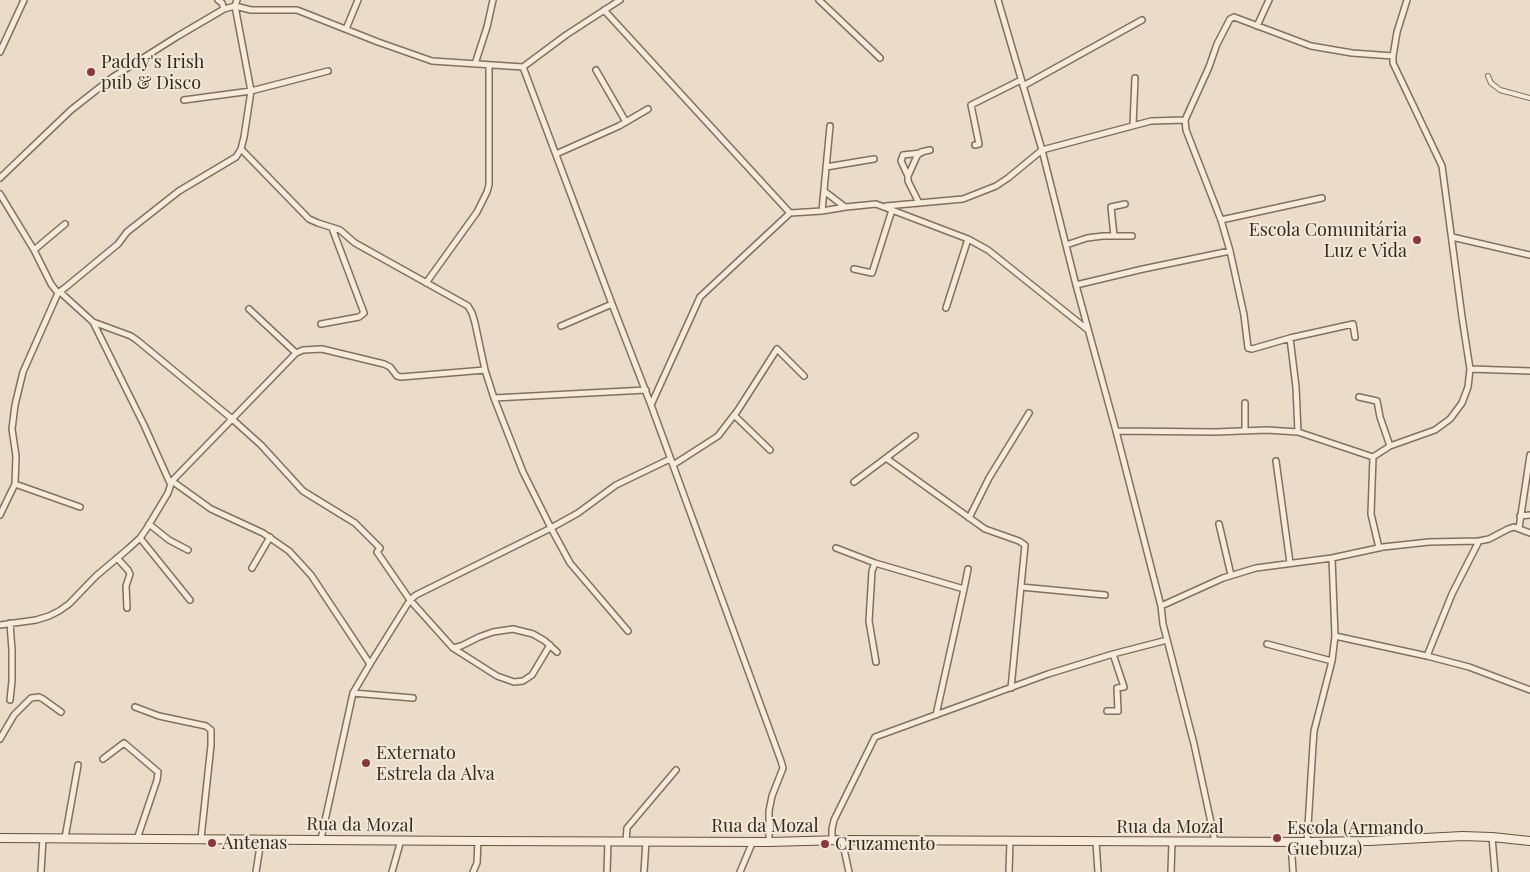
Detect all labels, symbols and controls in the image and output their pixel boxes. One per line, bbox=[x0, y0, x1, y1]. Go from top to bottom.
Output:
place label: Paddy's Irish pub & Disco bbox=[101, 51, 204, 94]
marker: Paddy's Irish pub & Disco bbox=[85, 66, 97, 78]
place label: Escola Comunitária Luz e Vida bbox=[1249, 219, 1407, 262]
marker: Escola Comunitária Luz e Vida bbox=[1411, 234, 1423, 246]
place label: Externato Estrela da Alva bbox=[376, 742, 495, 784]
marker: Externato Estrela da Alva bbox=[360, 757, 372, 769]
street label: Rua da Mozal bbox=[306, 813, 414, 837]
street label: Rua da Mozal bbox=[711, 815, 819, 837]
street label: Rua da Mozal bbox=[1116, 816, 1224, 838]
place label: Escola (Armando Guebuza) bbox=[1287, 817, 1424, 860]
place label: Antenas bbox=[222, 832, 287, 854]
marker: Escola (Armando Guebuza) bbox=[1271, 832, 1283, 844]
place label: Cruzamento bbox=[835, 833, 935, 855]
marker: Antenas bbox=[206, 837, 218, 849]
marker: Cruzamento bbox=[819, 838, 831, 850]

